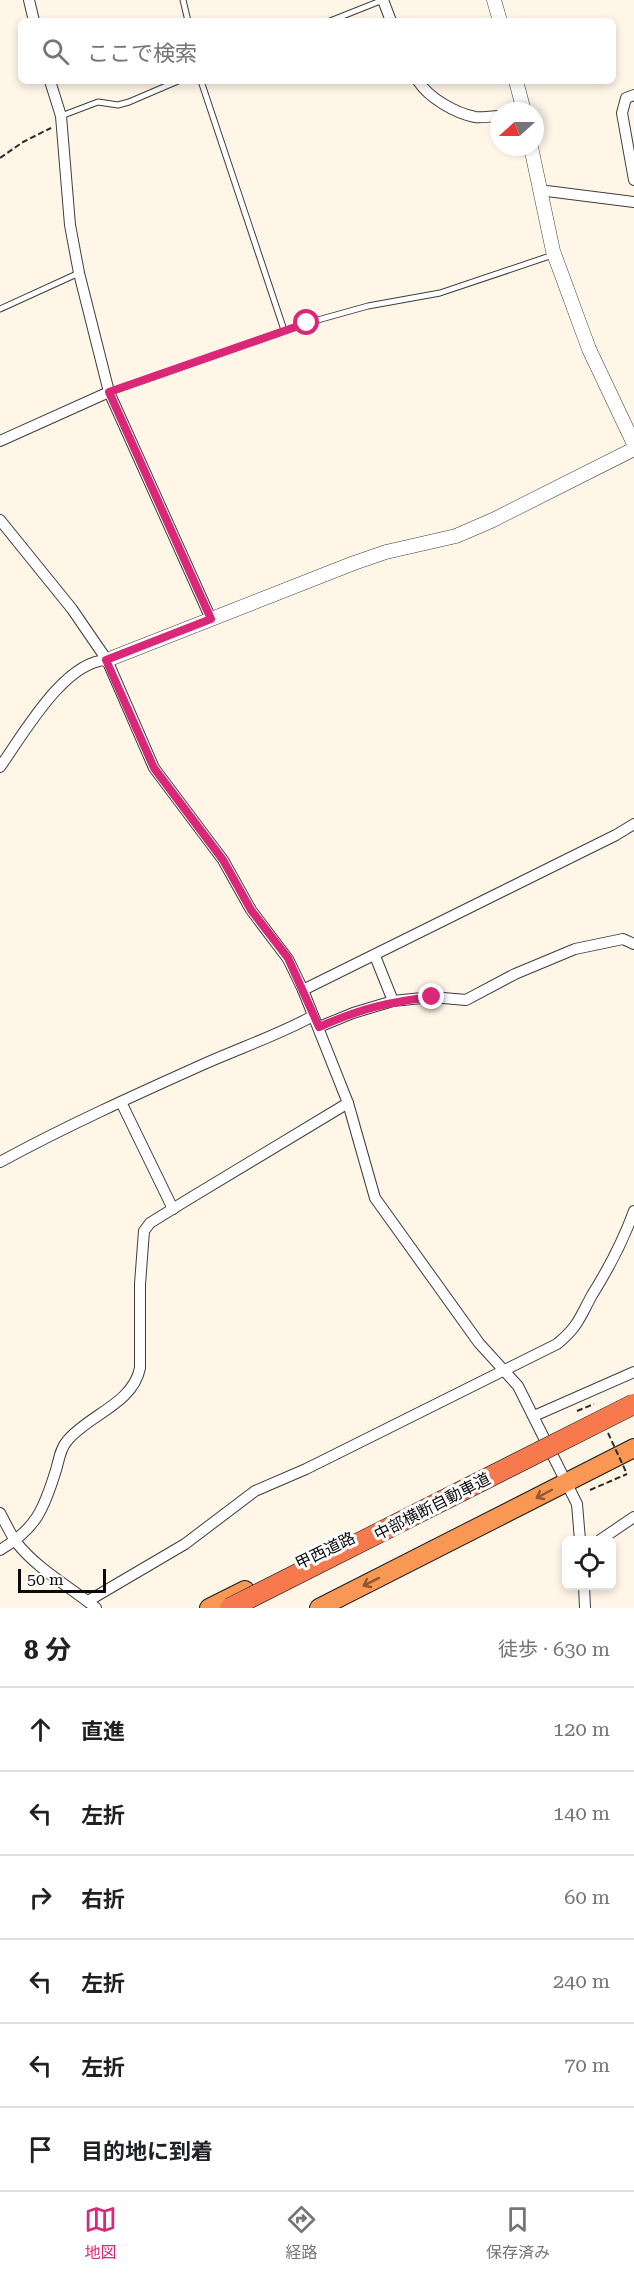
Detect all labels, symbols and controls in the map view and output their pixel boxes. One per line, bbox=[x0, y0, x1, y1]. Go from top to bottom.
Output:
search box bbox=[18, 18, 616, 84]
icon: search bbox=[39, 35, 72, 68]
text: ここで検索 bbox=[87, 41, 197, 66]
north arrow bbox=[490, 102, 544, 156]
route start bbox=[293, 309, 319, 335]
route end bbox=[418, 983, 444, 1009]
street label: 中部横断自動車道 bbox=[371, 1469, 494, 1544]
one-way arrow bbox=[536, 1489, 554, 1500]
street label: 甲西道路 bbox=[292, 1528, 358, 1573]
map controls bbox=[562, 1536, 616, 1590]
button: locate bbox=[562, 1536, 616, 1590]
scale bar bbox=[18, 1566, 106, 1594]
text: 50 m bbox=[27, 1570, 64, 1589]
one-way arrow bbox=[362, 1577, 380, 1589]
text: 8 分 bbox=[24, 1635, 71, 1665]
text: 徒歩 · 630 m bbox=[498, 1637, 610, 1661]
icon: ahead bbox=[24, 1713, 57, 1746]
text: 120 m bbox=[553, 1717, 610, 1741]
text: 直進 bbox=[81, 1719, 125, 1744]
icon: left bbox=[24, 1797, 57, 1830]
text: 140 m bbox=[553, 1801, 610, 1825]
text: 左折 bbox=[81, 1803, 125, 1828]
icon: right bbox=[24, 1881, 57, 1914]
text: 60 m bbox=[564, 1885, 610, 1909]
text: 右折 bbox=[81, 1887, 125, 1912]
icon: left bbox=[24, 1965, 57, 1998]
text: 240 m bbox=[553, 1969, 610, 1993]
text: 左折 bbox=[81, 1971, 125, 1996]
icon: left bbox=[24, 2049, 57, 2082]
text: 70 m bbox=[564, 2053, 610, 2077]
text: 左折 bbox=[81, 2055, 125, 2080]
icon: arrive bbox=[24, 2133, 57, 2166]
text: 目的地に到着 bbox=[81, 2139, 213, 2164]
tab: 地図 bbox=[84, 2203, 117, 2263]
tab: 経路 bbox=[285, 2203, 318, 2263]
tab: 保存済み bbox=[486, 2203, 550, 2263]

